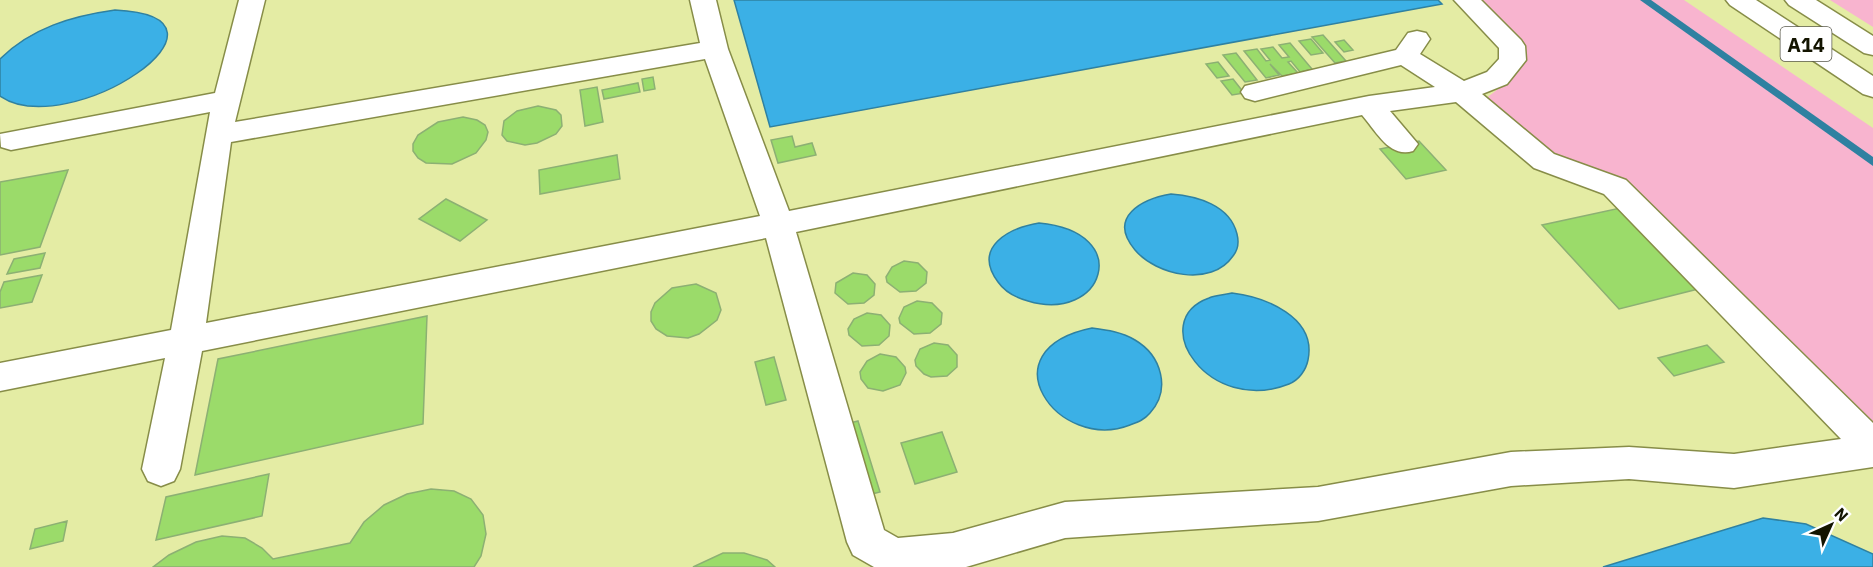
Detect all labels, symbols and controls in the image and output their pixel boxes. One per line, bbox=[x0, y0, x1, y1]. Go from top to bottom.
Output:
road number: A14 bbox=[1780, 27, 1832, 61]
north arrow bbox=[1801, 495, 1861, 555]
text: N bbox=[1830, 503, 1853, 526]

